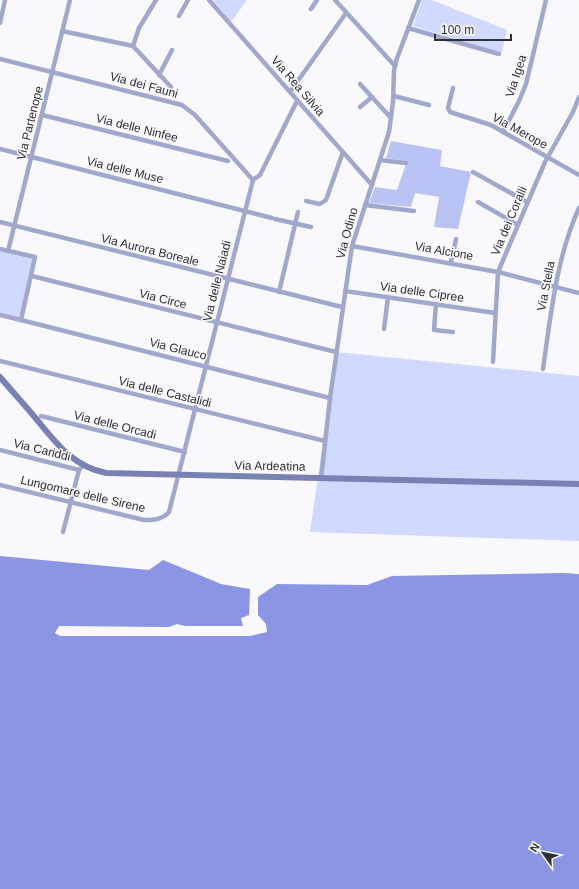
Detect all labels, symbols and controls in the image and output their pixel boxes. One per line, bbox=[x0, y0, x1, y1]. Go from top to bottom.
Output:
scale bar bbox=[435, 16, 511, 42]
text: 100 m bbox=[441, 23, 474, 37]
street label: Via Rea Silvia bbox=[268, 53, 328, 119]
street label: Via Igea bbox=[503, 53, 530, 99]
street label: Via dei Fauni bbox=[108, 69, 180, 101]
street label: Via Partenope bbox=[14, 84, 46, 161]
street label: Via Merope bbox=[490, 110, 550, 152]
street label: Via delle Ninfee bbox=[95, 111, 180, 145]
street label: Via delle Muse bbox=[85, 154, 165, 186]
street label: Via dei Coralli bbox=[488, 184, 530, 258]
street label: Via Odino bbox=[333, 206, 361, 260]
street label: Via Aurora Boreale bbox=[100, 231, 201, 269]
street label: Via delle Naiadi bbox=[200, 239, 234, 323]
street label: Via Alcione bbox=[414, 239, 475, 263]
street label: Via Stella bbox=[534, 260, 558, 312]
street label: Via delle Cipree bbox=[379, 279, 465, 305]
street label: Via Circe bbox=[138, 286, 189, 312]
street label: Via Glauco bbox=[148, 335, 208, 363]
street label: Via delle Castalidi bbox=[117, 374, 213, 410]
street label: Via delle Orcadi bbox=[72, 408, 158, 442]
street label: Via Cariddi bbox=[12, 436, 72, 464]
street label: Via Ardeatina bbox=[234, 458, 306, 474]
street label: Lungomare delle Sirene bbox=[19, 473, 147, 515]
north arrow bbox=[523, 833, 563, 873]
text: N bbox=[527, 841, 542, 854]

